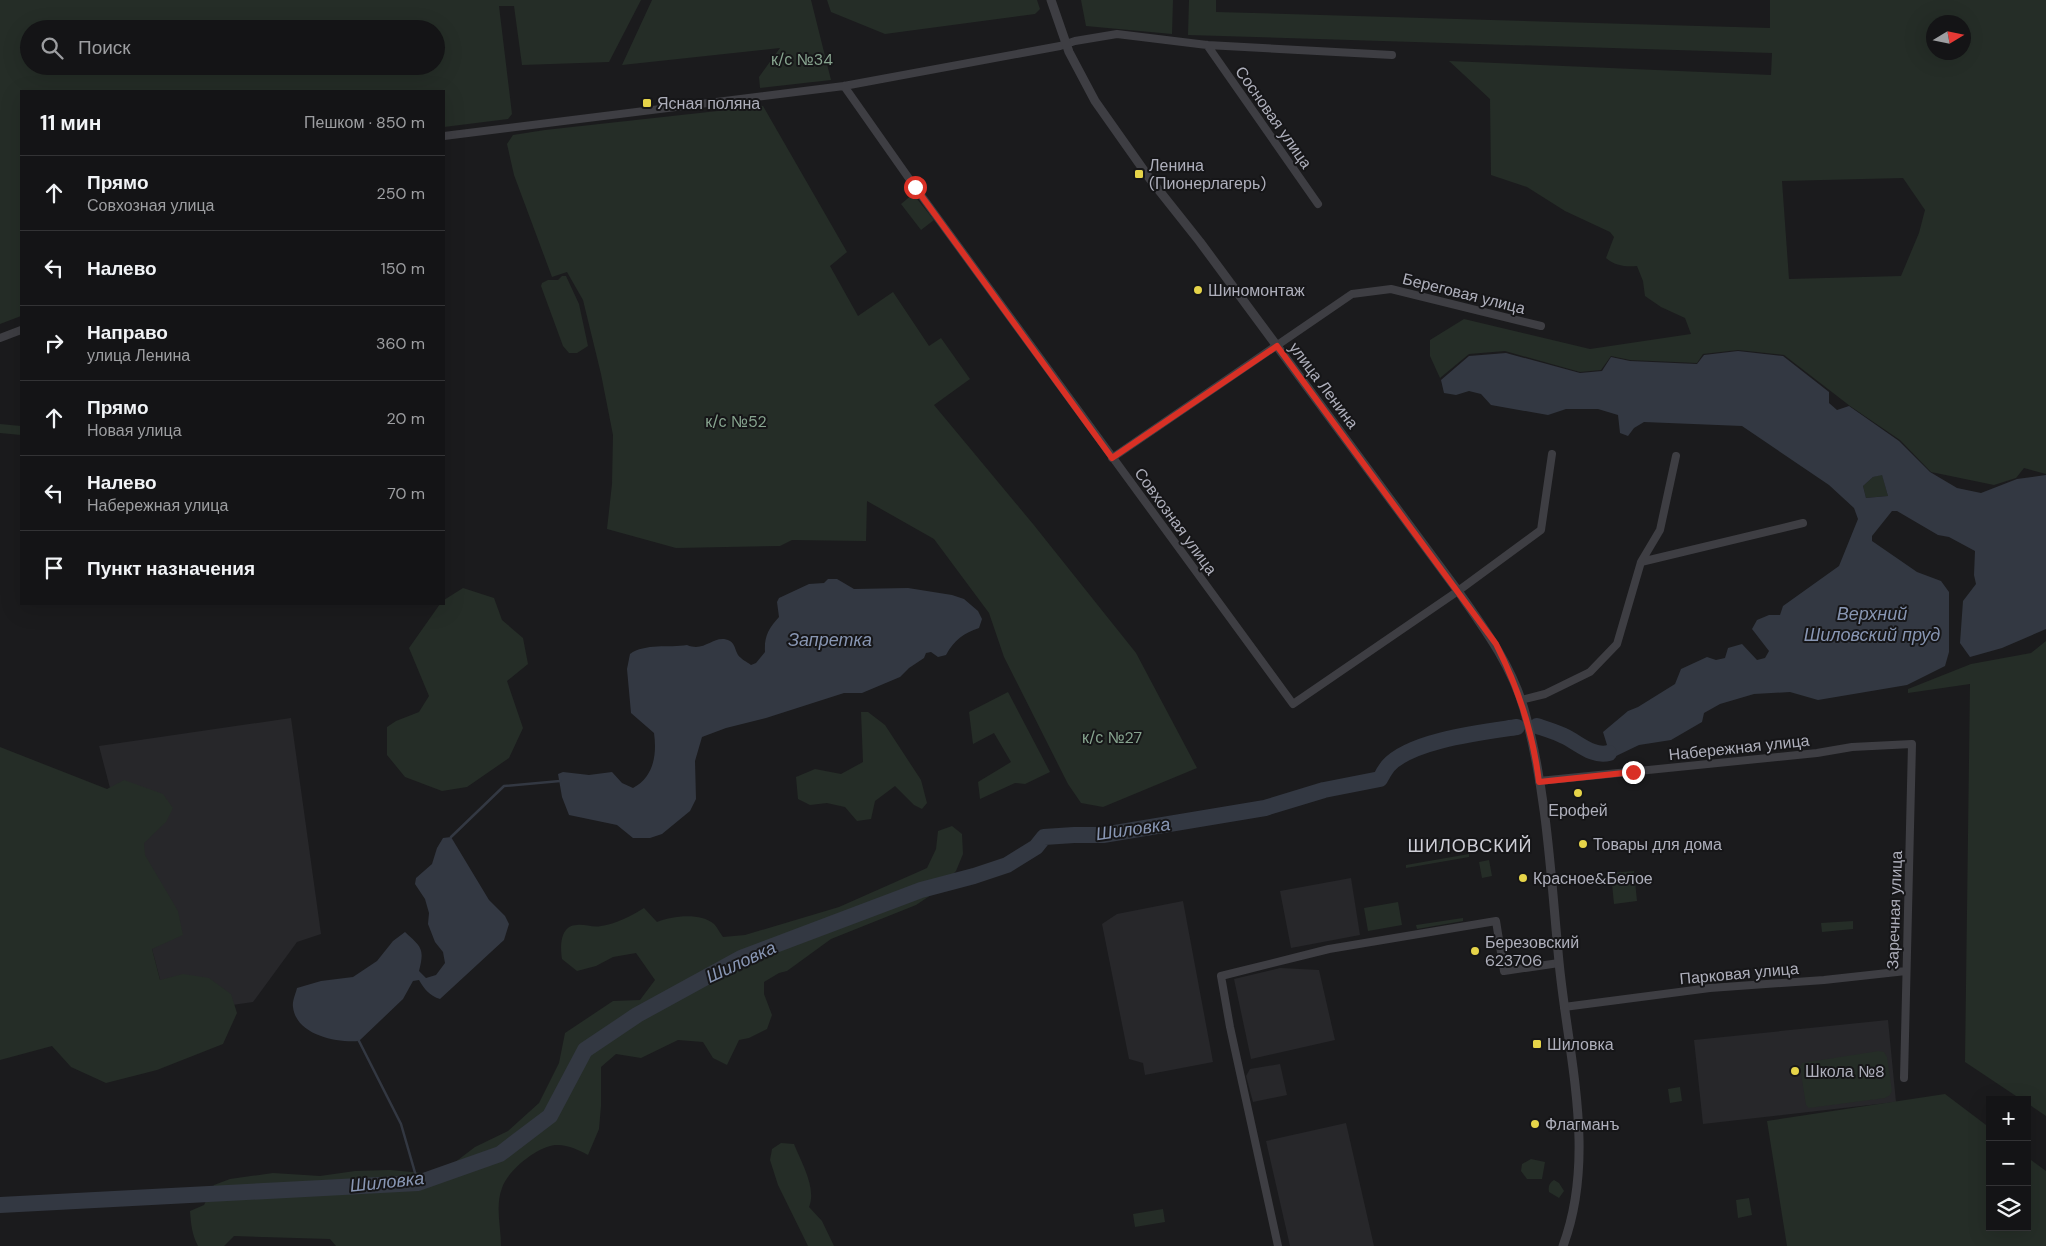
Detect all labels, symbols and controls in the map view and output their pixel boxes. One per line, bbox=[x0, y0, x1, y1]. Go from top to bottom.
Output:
north arrow bbox=[1926, 15, 1971, 60]
search box bbox=[20, 20, 445, 75]
icon: search bbox=[38, 34, 66, 62]
text: Поиск bbox=[78, 35, 131, 60]
park label: к/с №34 bbox=[771, 49, 833, 70]
street label: Сосновая улица bbox=[1230, 62, 1317, 173]
place label: Ясная поляна bbox=[657, 93, 760, 114]
marker: Ясная поляна bbox=[641, 97, 653, 109]
text: 11 мин bbox=[40, 109, 101, 137]
text: Пешком · 850 m bbox=[304, 112, 425, 133]
place label: Ленина (Пионерлагерь) bbox=[1149, 155, 1266, 194]
marker: Ленина (Пионерлагерь) bbox=[1133, 168, 1145, 180]
text: Прямо bbox=[87, 170, 149, 195]
route start bbox=[904, 176, 927, 199]
icon: ahead bbox=[40, 179, 68, 207]
text: 250 m bbox=[377, 183, 425, 204]
text: Совхозная улица bbox=[87, 195, 214, 216]
icon: left bbox=[40, 254, 68, 282]
text: Налево bbox=[87, 256, 157, 281]
text: 150 m bbox=[381, 258, 425, 279]
street label: Береговая улица bbox=[1400, 268, 1528, 319]
place label: Шиномонтаж bbox=[1208, 280, 1305, 301]
marker: Шиномонтаж bbox=[1192, 284, 1204, 296]
text: Направо bbox=[87, 320, 168, 345]
icon: right bbox=[40, 329, 68, 357]
text: 360 m bbox=[376, 333, 425, 354]
street label: улица Ленина bbox=[1284, 338, 1363, 433]
text: улица Ленина bbox=[87, 345, 190, 366]
text: Прямо bbox=[87, 395, 149, 420]
icon: ahead bbox=[40, 404, 68, 432]
text: 20 m bbox=[386, 408, 425, 429]
park label: к/с №52 bbox=[705, 411, 767, 432]
text: Новая улица bbox=[87, 420, 182, 441]
street label: Совхозная улица bbox=[1130, 464, 1222, 579]
text: Налево bbox=[87, 470, 157, 495]
icon: left bbox=[40, 479, 68, 507]
text: 70 m bbox=[387, 483, 425, 504]
text: Набережная улица bbox=[87, 495, 228, 516]
icon: arrive bbox=[40, 554, 68, 582]
text: Пункт назначения bbox=[87, 556, 255, 581]
water label: Верхний Шиловский пруд bbox=[1804, 602, 1940, 647]
water label: Запретка bbox=[788, 628, 872, 652]
park label: к/с №27 bbox=[1082, 727, 1142, 748]
street label: Набережная улица bbox=[1668, 730, 1811, 765]
route end bbox=[1622, 761, 1645, 784]
marker: Ерофей bbox=[1572, 787, 1584, 799]
place label: Ерофей bbox=[1548, 800, 1608, 821]
water label: Шиловка bbox=[1094, 812, 1172, 846]
district label: ШИЛОВСКИЙ bbox=[1407, 834, 1533, 858]
place label: Товары для дома bbox=[1593, 834, 1722, 855]
marker: Товары для дома bbox=[1577, 838, 1589, 850]
street label: Заречная улица bbox=[1882, 850, 1907, 970]
place label: Красное&Белое bbox=[1533, 868, 1653, 889]
marker: Красное&Белое bbox=[1517, 872, 1529, 884]
place label: Березовский 623706 bbox=[1485, 932, 1579, 971]
water label: Шиловка bbox=[702, 935, 780, 989]
marker: Березовский 623706 bbox=[1469, 945, 1481, 957]
street label: Парковая улица bbox=[1679, 958, 1800, 989]
place label: Шиловка bbox=[1547, 1034, 1614, 1055]
marker: Шиловка bbox=[1531, 1038, 1543, 1050]
place label: Школа №8 bbox=[1805, 1061, 1885, 1082]
marker: Школа №8 bbox=[1789, 1065, 1801, 1077]
map controls bbox=[1986, 1096, 2031, 1231]
button: + bbox=[1986, 1096, 2031, 1141]
place label: Флагманъ bbox=[1545, 1114, 1619, 1135]
marker: Флагманъ bbox=[1529, 1118, 1541, 1130]
button: − bbox=[1986, 1141, 2031, 1186]
water label: Шиловка bbox=[349, 1166, 425, 1198]
button: layers bbox=[1986, 1186, 2031, 1231]

